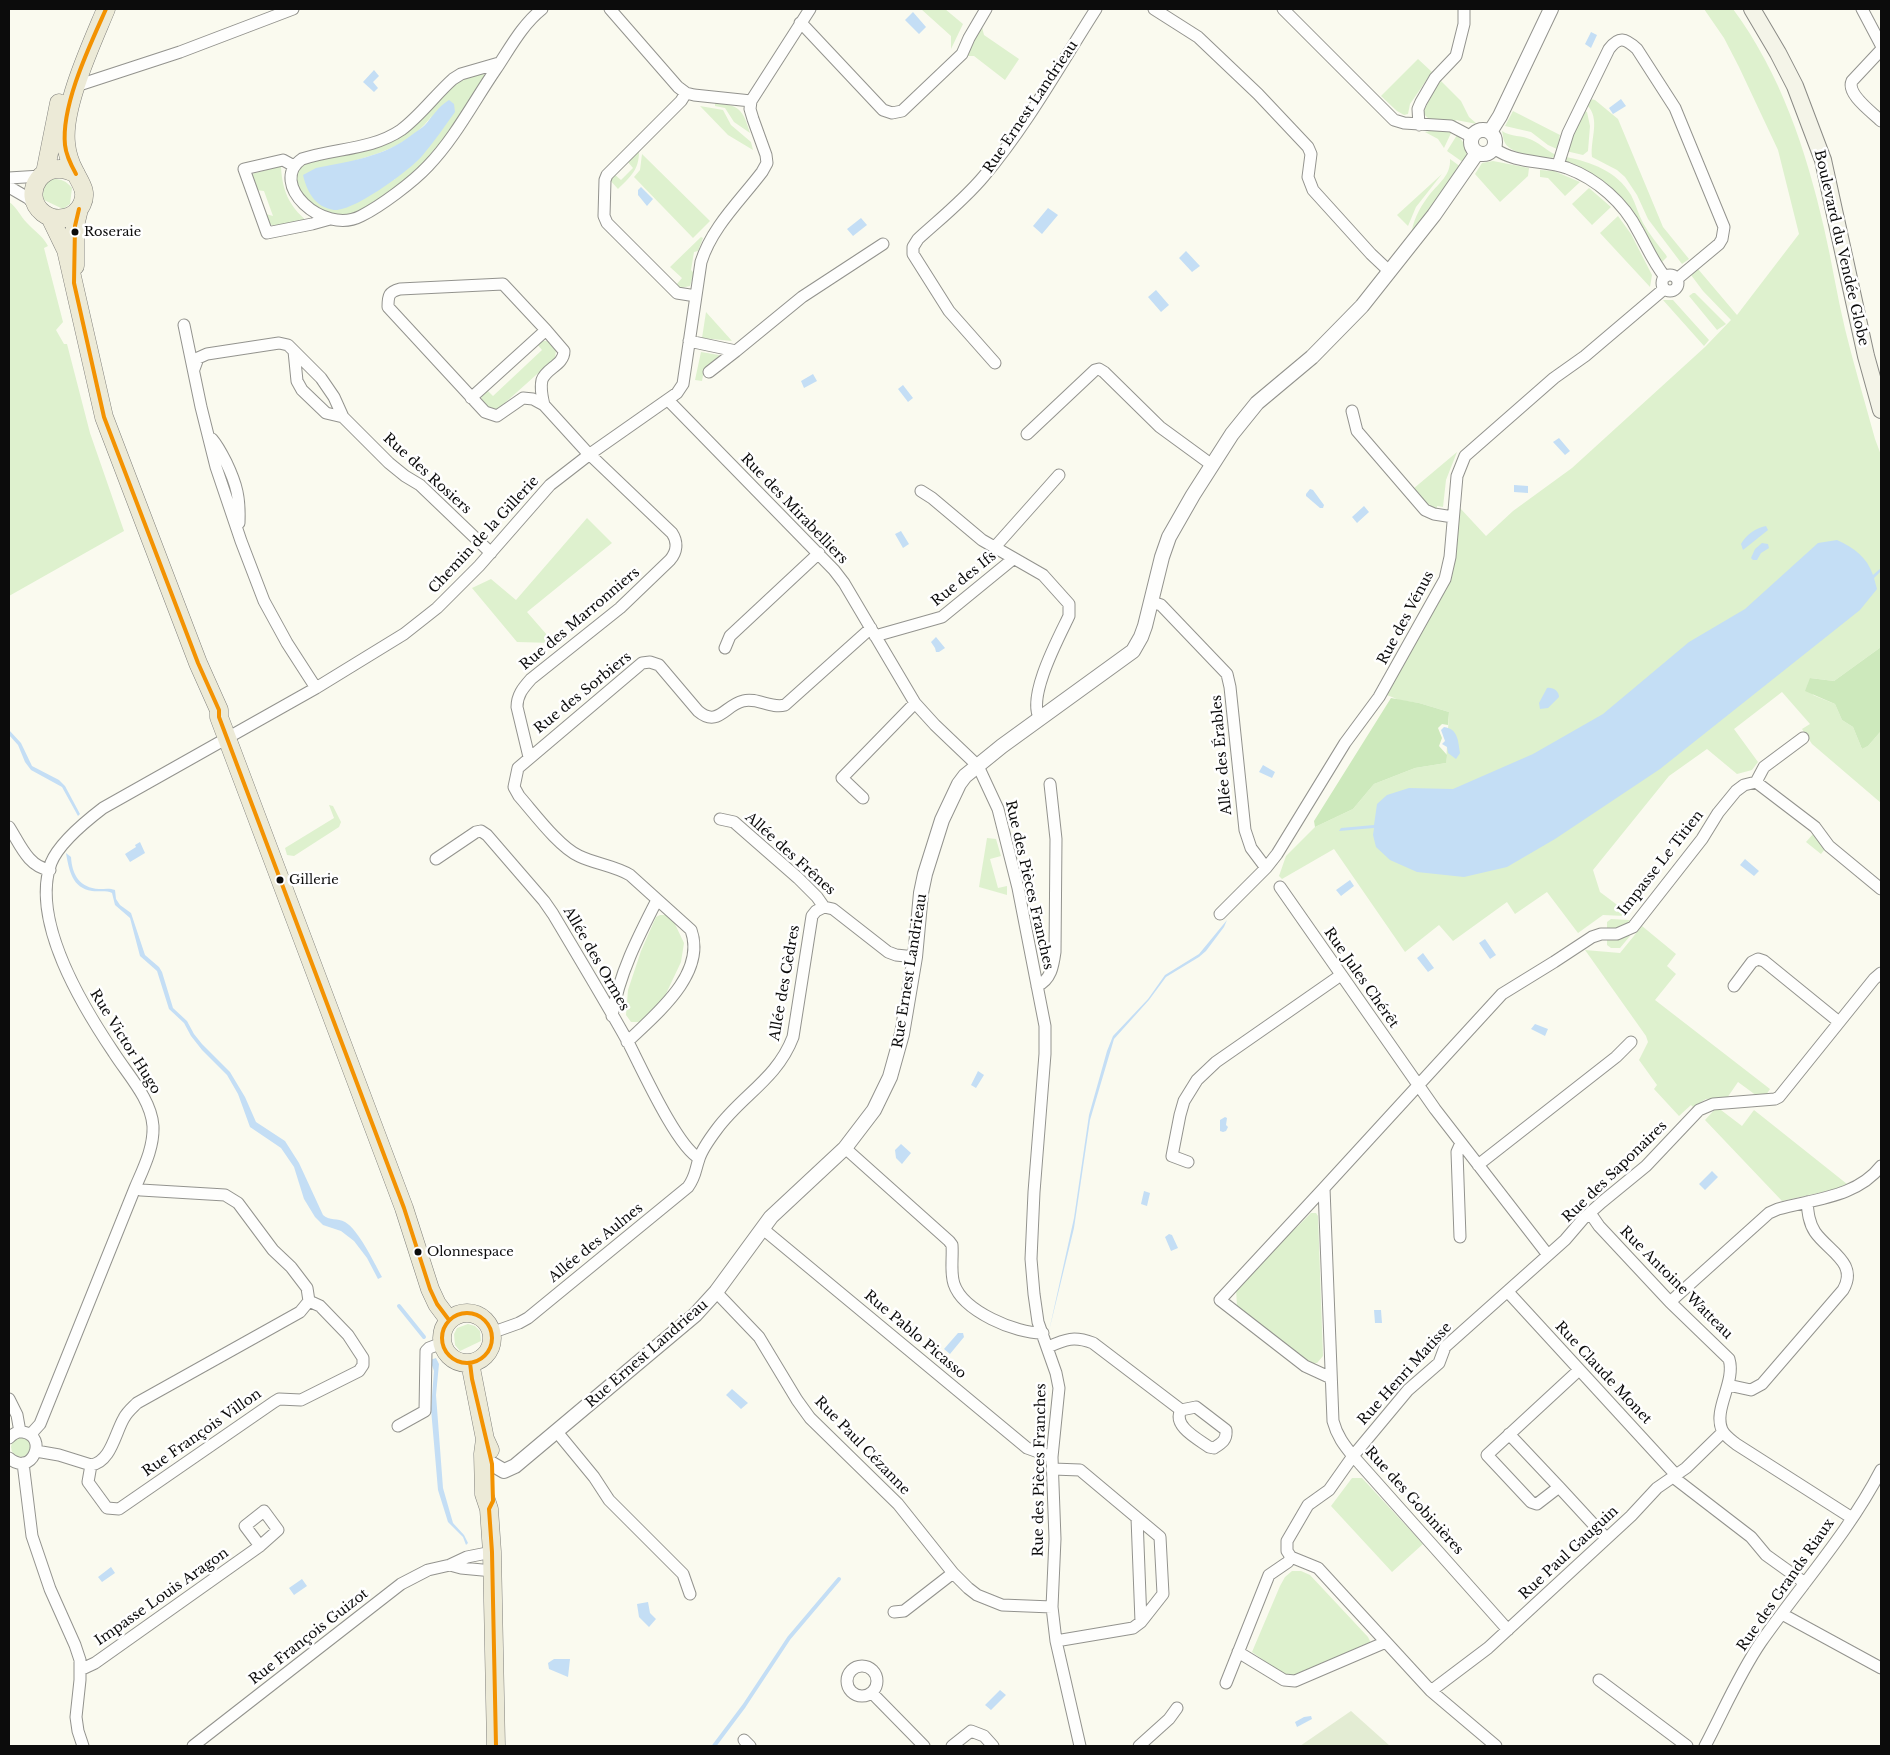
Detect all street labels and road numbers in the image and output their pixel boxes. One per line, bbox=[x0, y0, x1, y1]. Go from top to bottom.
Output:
street label: Rue Ernest Landrieau bbox=[980, 38, 1082, 176]
street label: Boulevard du Vendée Globe bbox=[1810, 148, 1872, 348]
street label: Rue des Rosiers bbox=[380, 430, 474, 518]
street label: Rue des Mirabelliers bbox=[737, 450, 851, 568]
street label: Chemin de la Gillerie bbox=[425, 473, 543, 597]
street label: Rue des Ifs bbox=[928, 548, 1000, 610]
street label: Rue des Marronniers bbox=[517, 564, 643, 674]
street label: Rue des Vénus bbox=[1374, 568, 1438, 668]
street label: Rue des Sorbiers bbox=[531, 649, 635, 737]
street label: Allée des Érables bbox=[1208, 694, 1236, 816]
street label: Rue des Pièces Franches bbox=[1001, 799, 1057, 971]
street label: Impasse Le Titien bbox=[1615, 807, 1707, 919]
street label: Allée des Frênes bbox=[741, 809, 839, 899]
street label: Rue Ernest Landrieau bbox=[889, 893, 931, 1049]
street label: Allée des Ormes bbox=[559, 904, 633, 1014]
street label: Allée des Cèdres bbox=[767, 924, 803, 1042]
street label: Rue Jules Chérêt bbox=[1320, 925, 1402, 1031]
street label: Rue Victor Hugo bbox=[86, 987, 164, 1097]
street label: Rue des Saponaires bbox=[1559, 1118, 1671, 1226]
street label: Allée des Aulnes bbox=[545, 1200, 647, 1286]
street label: Rue Antoine Watteau bbox=[1616, 1223, 1736, 1343]
street label: Rue Pablo Picasso bbox=[861, 1287, 969, 1383]
street label: Rue Ernest Landrieau bbox=[583, 1296, 711, 1412]
street label: Rue Claude Monet bbox=[1551, 1318, 1655, 1428]
street label: Rue Henri Matisse bbox=[1355, 1319, 1455, 1429]
street label: Rue des Pièces Franches bbox=[1030, 1383, 1050, 1557]
street label: Rue François Villon bbox=[139, 1386, 265, 1480]
street label: Rue Paul Cézanne bbox=[811, 1394, 913, 1498]
street label: Rue des Gobinières bbox=[1361, 1444, 1467, 1558]
street label: Rue Paul Gauguin bbox=[1516, 1503, 1622, 1603]
street label: Rue des Grands Riaux bbox=[1734, 1516, 1838, 1654]
street label: Impasse Louis Aragon bbox=[92, 1545, 232, 1649]
street label: Rue François Guizot bbox=[246, 1585, 372, 1689]

